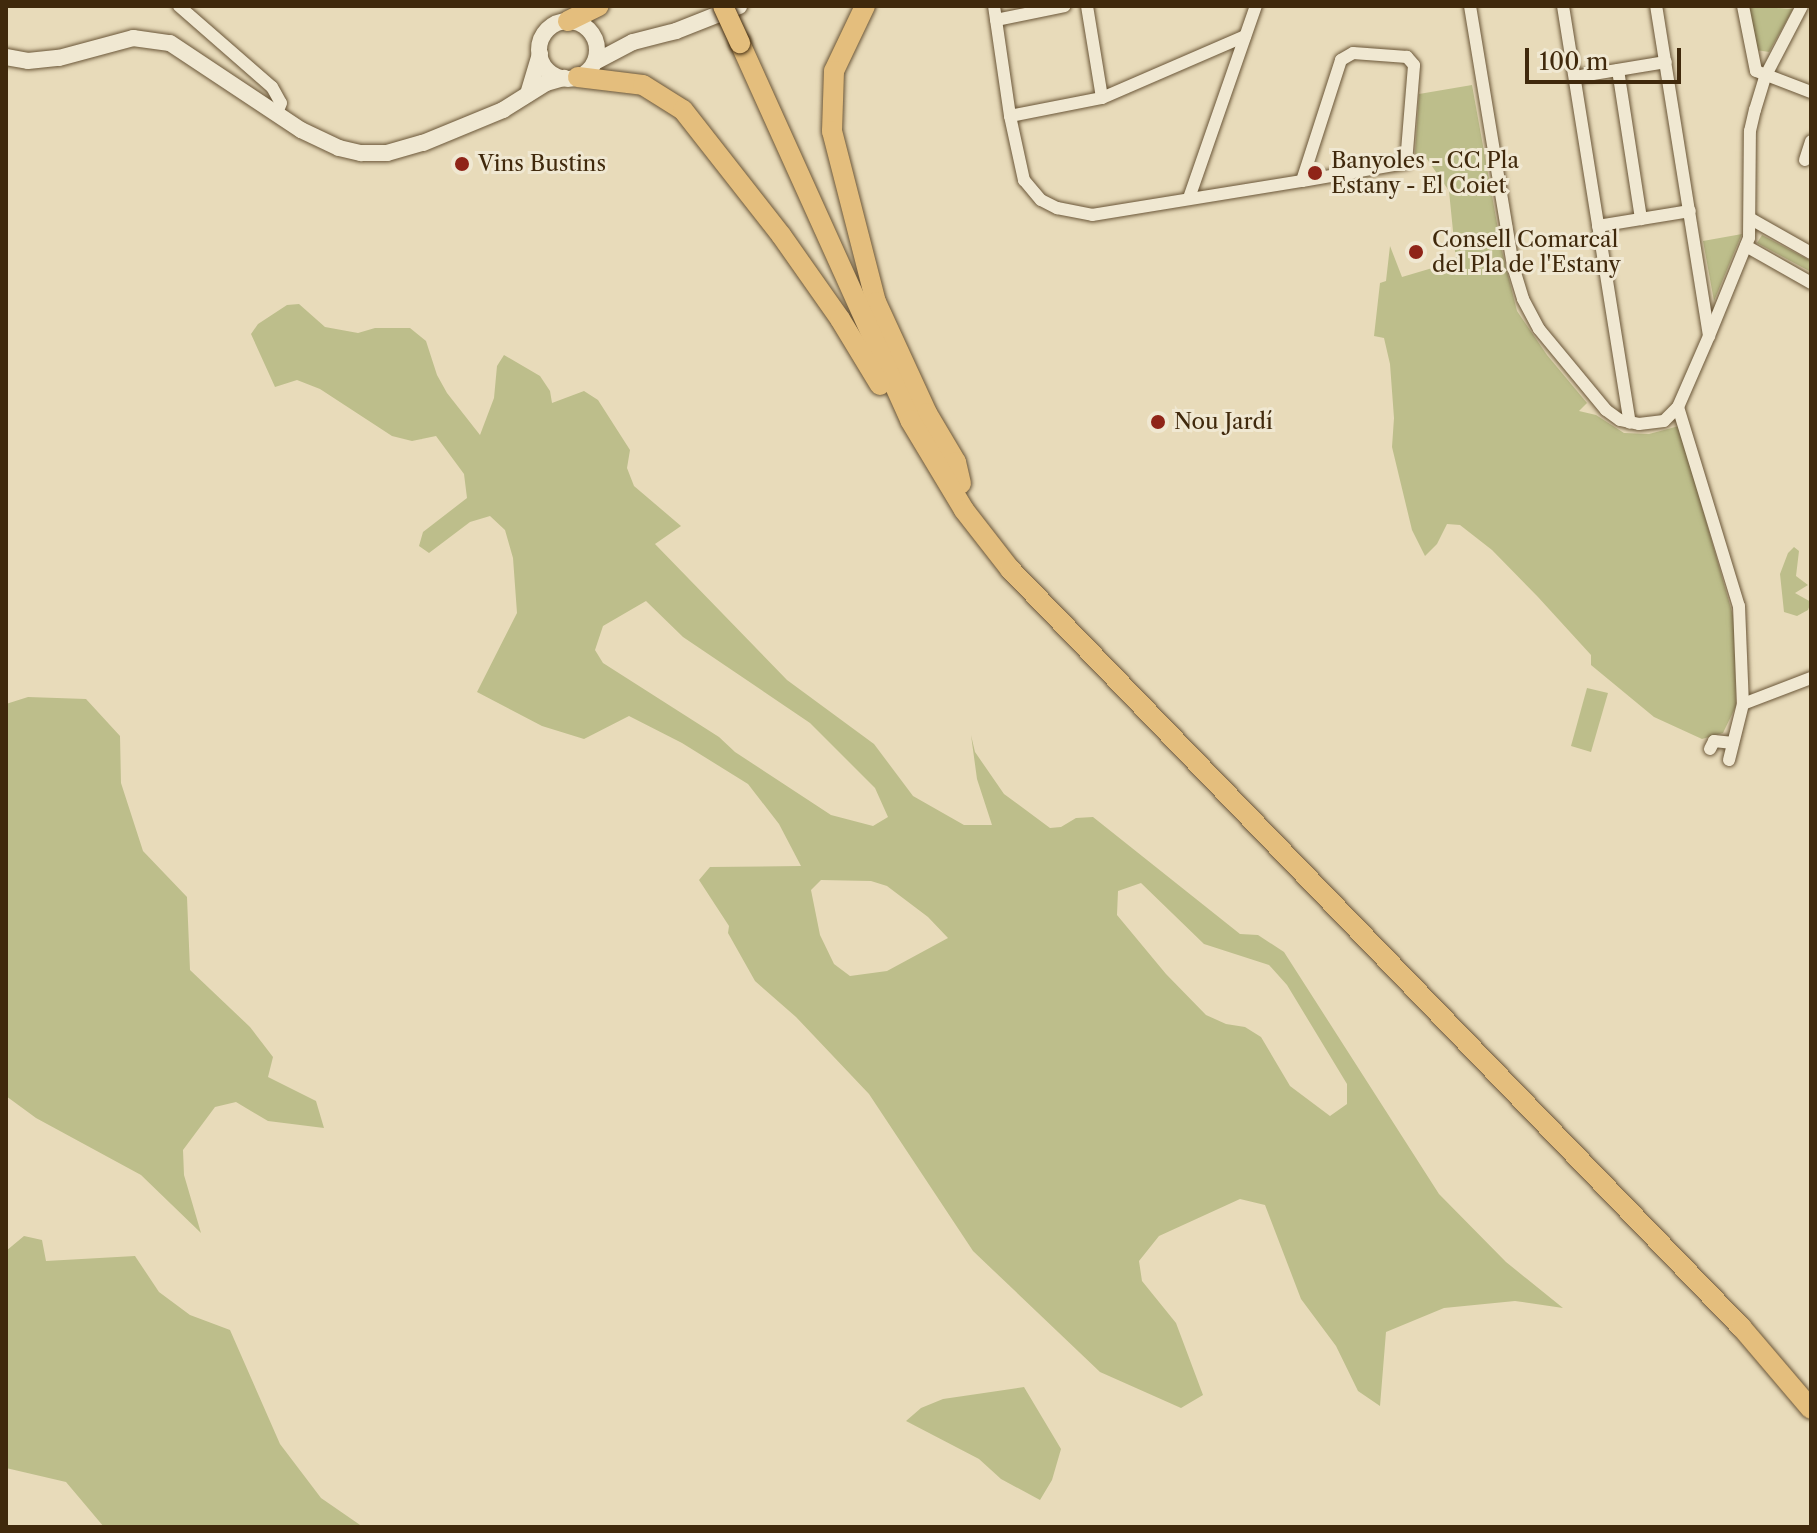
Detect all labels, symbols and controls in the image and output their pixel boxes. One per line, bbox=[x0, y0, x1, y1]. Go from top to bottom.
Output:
scale bar bbox=[1529, 32, 1685, 82]
text: 100 m bbox=[1539, 47, 1608, 76]
place label: Banyoles - CC Pla Estany - El Coiet bbox=[1331, 147, 1519, 198]
place label: Vins Bustins bbox=[478, 151, 606, 177]
marker: Vins Bustins bbox=[453, 155, 471, 173]
marker: Banyoles - CC Pla Estany - El Coiet bbox=[1306, 164, 1324, 182]
place label: Consell Comarcal del Pla de l'Estany bbox=[1432, 226, 1621, 278]
marker: Consell Comarcal del Pla de l'Estany bbox=[1407, 243, 1425, 261]
place label: Nou Jardí bbox=[1174, 409, 1273, 435]
marker: Nou Jardí bbox=[1149, 413, 1167, 431]

